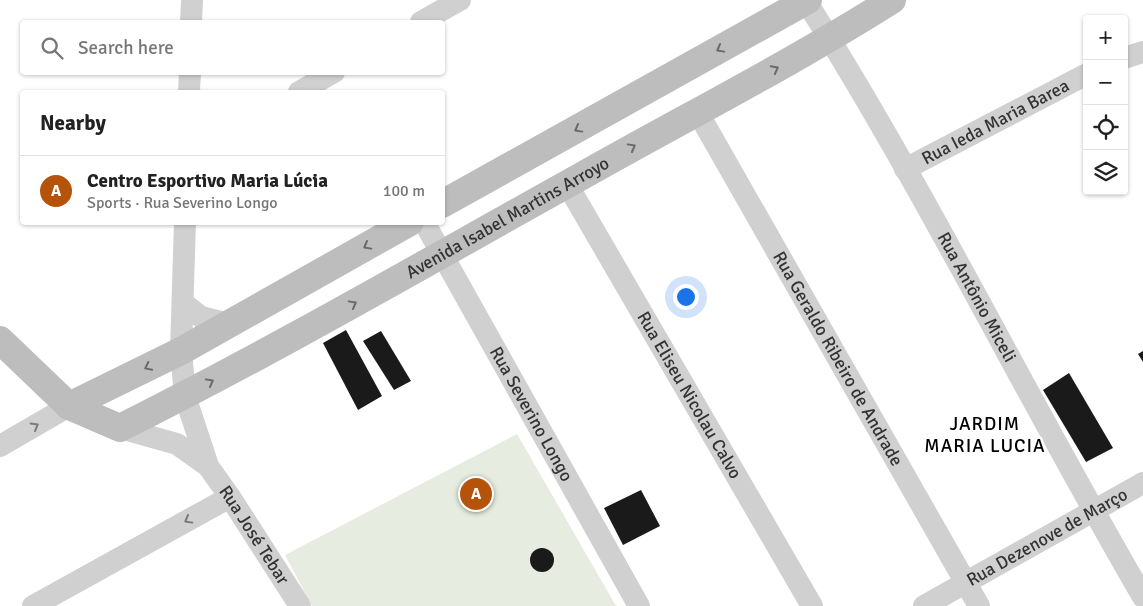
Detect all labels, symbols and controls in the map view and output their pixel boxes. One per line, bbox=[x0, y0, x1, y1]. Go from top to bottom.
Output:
map controls bbox=[1083, 15, 1128, 195]
button: + bbox=[1083, 15, 1128, 60]
search box bbox=[20, 20, 445, 75]
icon: search bbox=[38, 34, 66, 62]
text: Search here bbox=[78, 36, 174, 60]
one-way arrow bbox=[716, 43, 725, 53]
button: − bbox=[1083, 60, 1128, 105]
one-way arrow bbox=[769, 65, 778, 75]
street label: Rua Ieda Maria Barea bbox=[918, 74, 1073, 169]
button: locate bbox=[1083, 105, 1128, 150]
text: Nearby bbox=[40, 110, 106, 136]
one-way arrow bbox=[574, 122, 583, 132]
one-way arrow bbox=[627, 144, 636, 154]
button: layers bbox=[1083, 150, 1128, 195]
street label: Avenida Isabel Martins Arroyo bbox=[402, 152, 613, 283]
text: Centro Esportivo Maria Lúcia bbox=[87, 169, 328, 193]
text: A bbox=[51, 181, 61, 201]
text: 100 m bbox=[383, 181, 425, 201]
text: Sports · Rua Severino Longo bbox=[87, 193, 278, 213]
street label: Rua Antônio Miceli bbox=[933, 228, 1021, 366]
one-way arrow bbox=[363, 240, 372, 250]
street label: Rua Geraldo Ribeiro de Andrade bbox=[768, 247, 908, 470]
your location bbox=[673, 284, 699, 310]
one-way arrow bbox=[348, 300, 357, 310]
street label: Rua Eliseu Nicolau Calvo bbox=[632, 307, 747, 483]
street label: Rua Severino Longo bbox=[485, 343, 578, 485]
one-way arrow bbox=[144, 361, 153, 371]
one-way arrow bbox=[205, 378, 214, 388]
district label: JARDIM MARIA LUCIA bbox=[924, 412, 1046, 458]
one-way arrow bbox=[29, 423, 38, 433]
pin: A bbox=[460, 475, 492, 513]
street label: Rua José Tebar bbox=[214, 481, 294, 589]
street label: Rua Dezenove de Março bbox=[963, 483, 1131, 591]
one-way arrow bbox=[184, 514, 193, 524]

